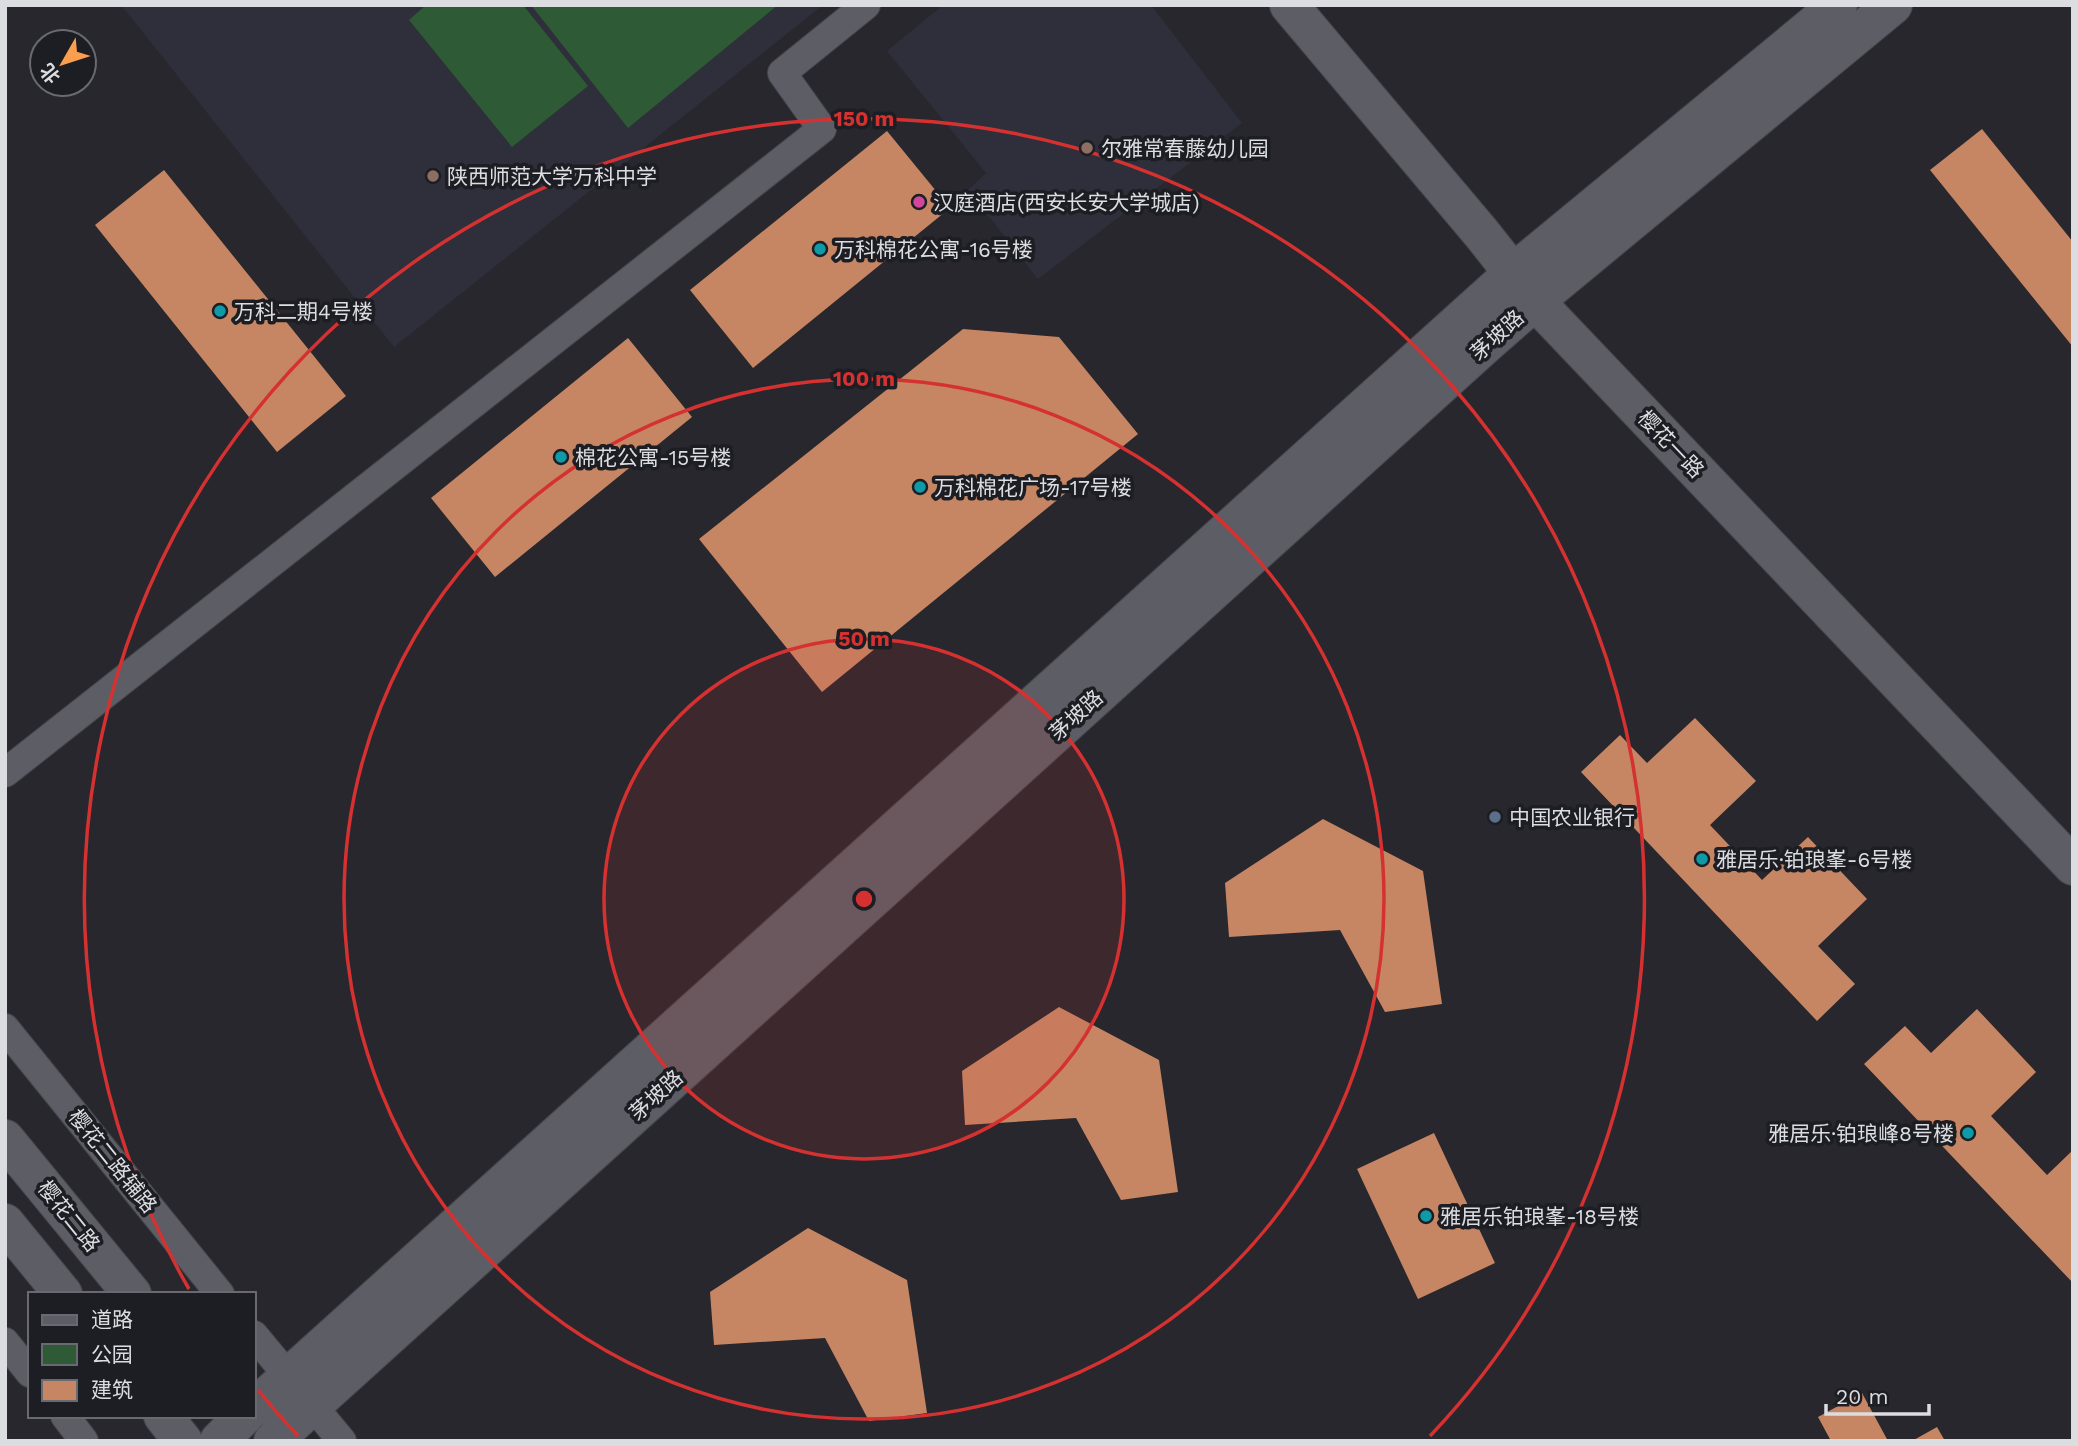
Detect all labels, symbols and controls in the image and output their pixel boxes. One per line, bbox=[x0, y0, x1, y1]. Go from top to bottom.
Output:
north arrow bbox=[28, 28, 98, 98]
text: 北 bbox=[35, 59, 65, 88]
text: 150 m bbox=[834, 106, 894, 131]
place label: 尔雅常春藤幼儿园 bbox=[1101, 136, 1269, 161]
marker: 尔雅常春藤幼儿园 bbox=[1079, 140, 1095, 156]
place label: 陕西师范大学万科中学 bbox=[447, 164, 657, 189]
marker: 陕西师范大学万科中学 bbox=[425, 168, 441, 184]
place label: 汉庭酒店(西安长安大学城店) bbox=[933, 190, 1200, 215]
marker: 汉庭酒店(西安长安大学城店) bbox=[911, 194, 927, 210]
place label: 万科棉花公寓-16号楼 bbox=[834, 237, 1033, 262]
marker: 万科棉花公寓-16号楼 bbox=[812, 241, 828, 257]
place label: 万科二期4号楼 bbox=[234, 299, 373, 324]
marker: 万科二期4号楼 bbox=[212, 303, 228, 319]
street label: 茅坡路 bbox=[1465, 305, 1529, 365]
text: 100 m bbox=[833, 366, 895, 391]
street label: 樱花一路 bbox=[1633, 405, 1709, 483]
place label: 棉花公寓-15号楼 bbox=[575, 445, 731, 470]
marker: 棉花公寓-15号楼 bbox=[553, 449, 569, 465]
place label: 万科棉花广场-17号楼 bbox=[934, 475, 1132, 500]
marker: 万科棉花广场-17号楼 bbox=[912, 479, 928, 495]
text: 50 m bbox=[838, 626, 890, 651]
street label: 茅坡路 bbox=[1044, 685, 1108, 745]
place label: 中国农业银行 bbox=[1509, 805, 1635, 830]
marker: 中国农业银行 bbox=[1487, 809, 1503, 825]
place label: 雅居乐·铂琅峯-6号楼 bbox=[1716, 847, 1912, 872]
marker: 雅居乐·铂琅峯-6号楼 bbox=[1694, 851, 1710, 867]
centre of rings bbox=[852, 887, 876, 911]
street label: 茅坡路 bbox=[624, 1065, 688, 1125]
street label: 樱花二路辅路 bbox=[64, 1104, 162, 1218]
place label: 雅居乐·铂琅峰8号楼 bbox=[1768, 1121, 1954, 1146]
marker: 雅居乐·铂琅峰8号楼 bbox=[1960, 1125, 1976, 1141]
street label: 樱花二路 bbox=[33, 1175, 105, 1257]
place label: 雅居乐铂琅峯-18号楼 bbox=[1440, 1204, 1639, 1229]
marker: 雅居乐铂琅峯-18号楼 bbox=[1418, 1208, 1434, 1224]
legend bbox=[28, 1292, 256, 1418]
text: 道路 bbox=[91, 1307, 133, 1332]
text: 公园 bbox=[91, 1342, 133, 1367]
scale bar bbox=[1826, 1372, 1929, 1416]
text: 建筑 bbox=[91, 1377, 133, 1402]
text: 20 m bbox=[1836, 1384, 1888, 1409]

